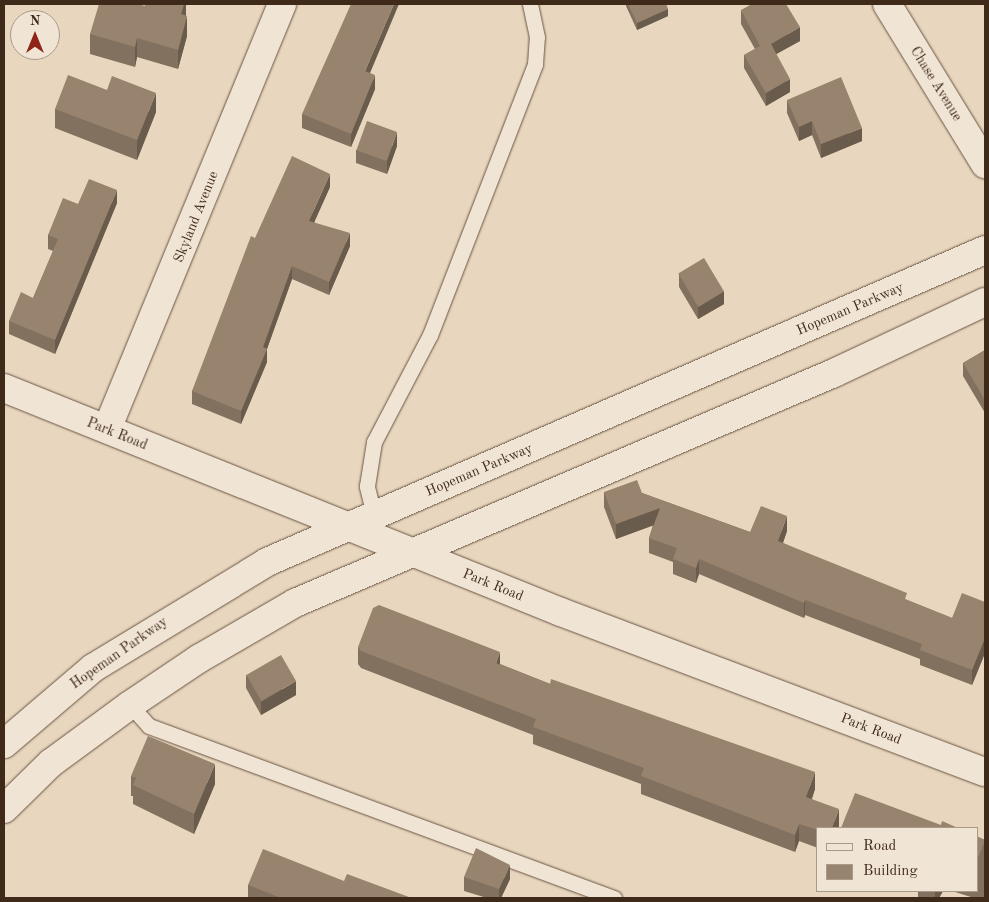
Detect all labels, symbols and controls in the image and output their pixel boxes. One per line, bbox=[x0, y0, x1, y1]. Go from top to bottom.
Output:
north arrow bbox=[10, 10, 60, 60]
text: N bbox=[30, 14, 40, 28]
street label: Chase Avenue bbox=[906, 44, 966, 124]
street label: Skyland Avenue bbox=[170, 169, 222, 265]
street label: Hopeman Parkway bbox=[794, 279, 906, 339]
street label: Park Road bbox=[84, 414, 150, 454]
street label: Hopeman Parkway bbox=[423, 440, 535, 500]
street label: Park Road bbox=[460, 565, 526, 605]
street label: Hopeman Parkway bbox=[67, 613, 171, 693]
street label: Park Road bbox=[838, 710, 904, 748]
legend bbox=[816, 827, 979, 892]
text: Road bbox=[863, 839, 896, 854]
text: Building bbox=[863, 864, 918, 879]

